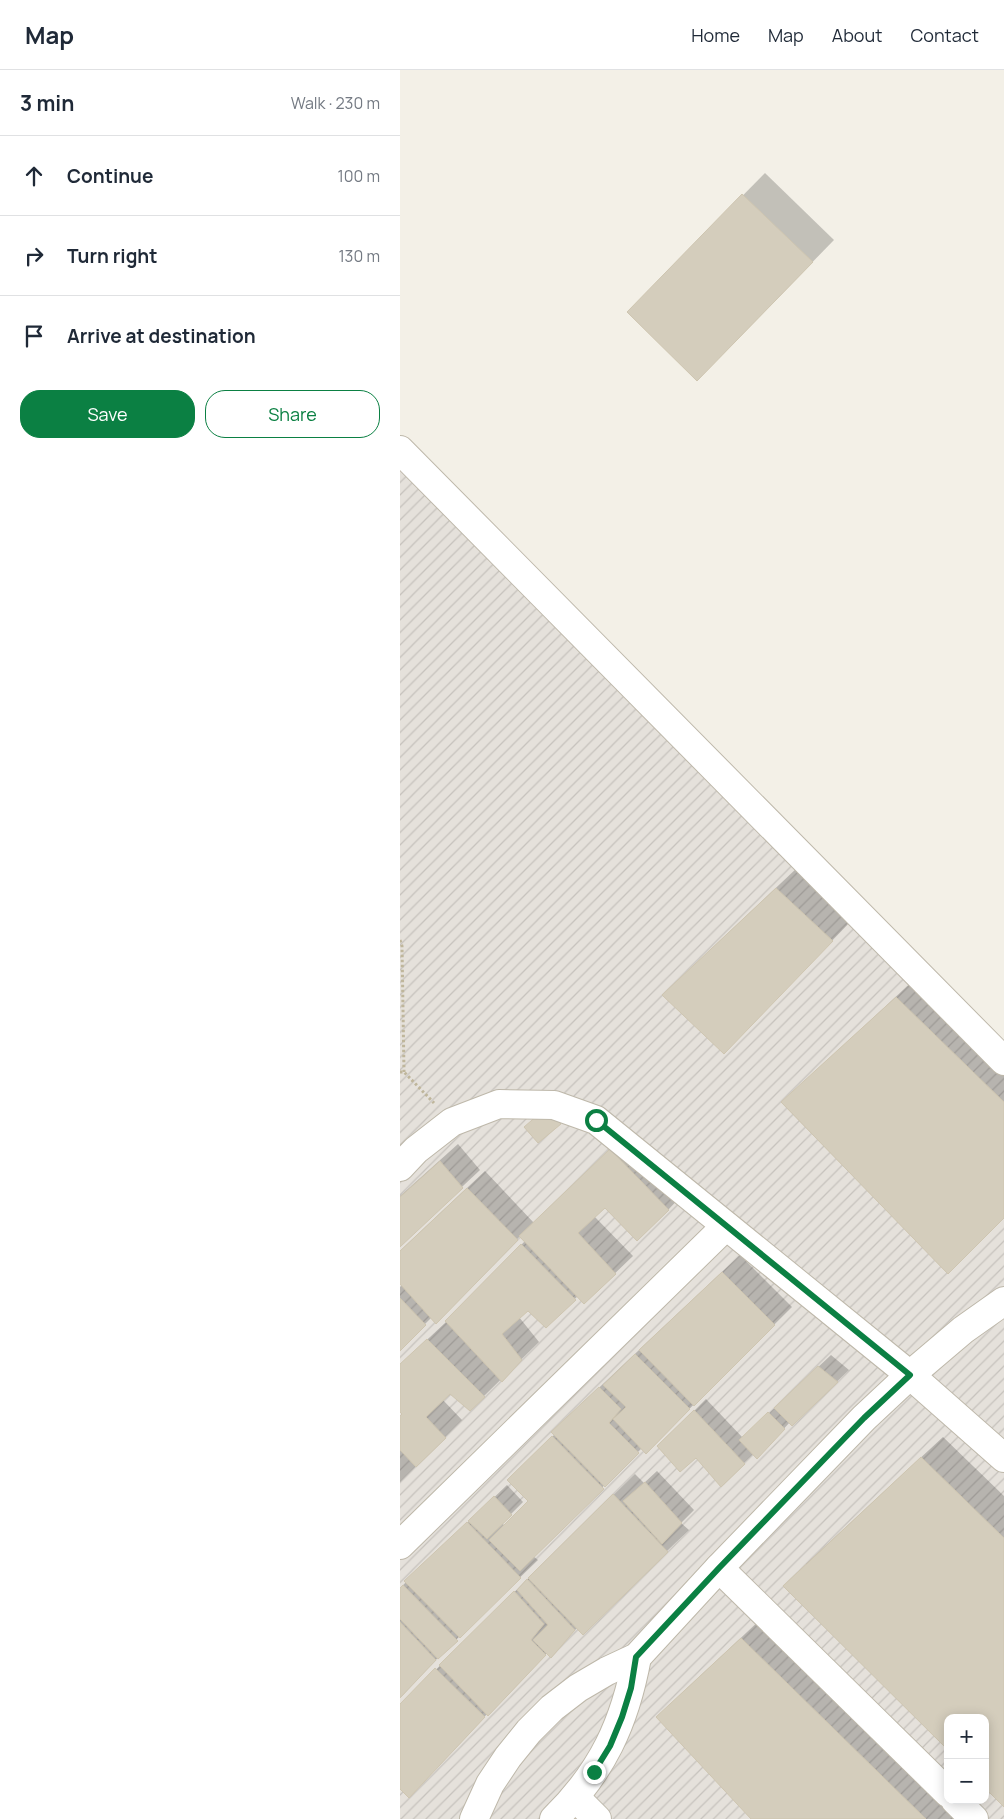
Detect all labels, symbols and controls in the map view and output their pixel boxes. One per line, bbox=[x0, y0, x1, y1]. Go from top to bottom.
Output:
text: Map bbox=[25, 18, 74, 51]
text: Home bbox=[691, 23, 740, 47]
text: Map bbox=[768, 23, 804, 47]
text: About bbox=[832, 23, 882, 47]
text: Contact bbox=[910, 23, 979, 47]
text: 3 min bbox=[20, 89, 74, 117]
text: Walk · 230 m bbox=[291, 92, 380, 114]
icon: ahead bbox=[20, 162, 48, 190]
text: Continue bbox=[67, 163, 153, 189]
text: 100 m bbox=[337, 165, 380, 187]
icon: right bbox=[20, 242, 48, 270]
text: Turn right bbox=[67, 243, 157, 269]
text: 130 m bbox=[338, 245, 380, 267]
icon: arrive bbox=[20, 322, 48, 350]
text: Arrive at destination bbox=[67, 323, 256, 349]
button: Save bbox=[20, 390, 195, 438]
button: Share bbox=[205, 390, 380, 438]
route start bbox=[585, 1109, 608, 1132]
map controls bbox=[944, 1714, 989, 1804]
button: + bbox=[944, 1714, 989, 1759]
button: − bbox=[944, 1759, 989, 1804]
route end bbox=[583, 1761, 606, 1784]

